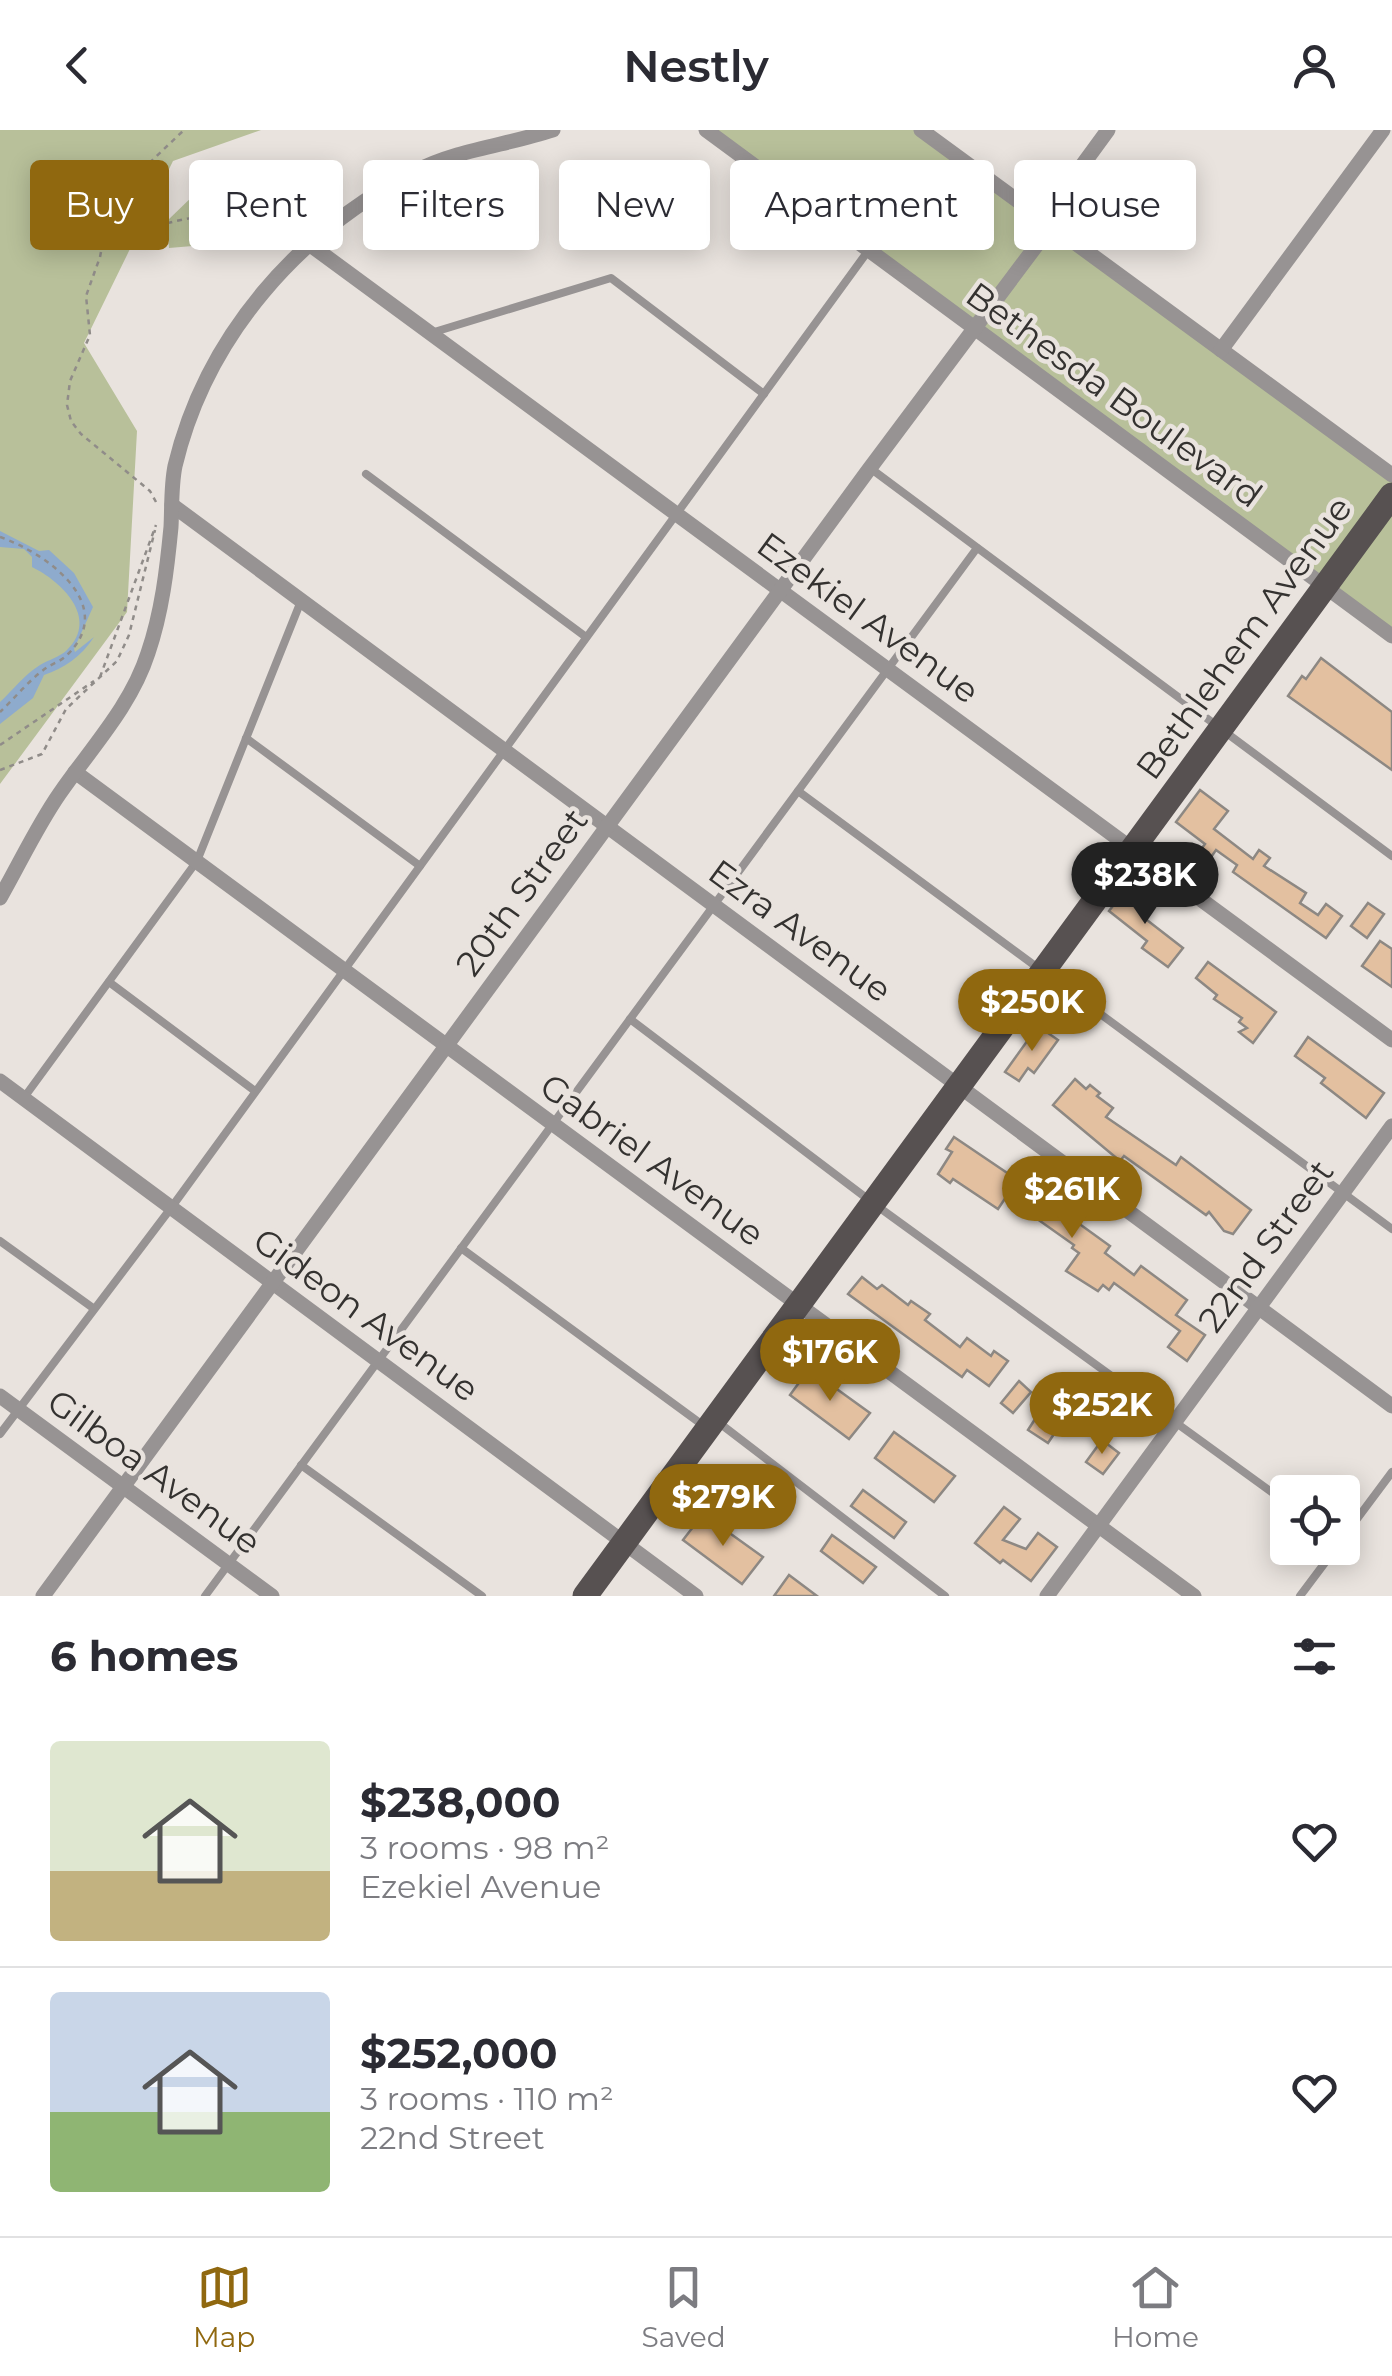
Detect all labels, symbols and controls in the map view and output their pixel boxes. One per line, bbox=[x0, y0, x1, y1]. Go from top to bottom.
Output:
icon: back bbox=[50, 38, 105, 93]
text: Nestly bbox=[623, 38, 769, 93]
icon: person bbox=[1287, 38, 1342, 93]
chip: Buy bbox=[30, 160, 169, 250]
chip: Rent bbox=[189, 160, 343, 250]
chip: Filters bbox=[363, 160, 539, 250]
chip: New bbox=[559, 160, 710, 250]
chip: Apartment bbox=[730, 160, 994, 250]
chip: House bbox=[1014, 160, 1196, 250]
street label: Bethesda Boulevard bbox=[958, 273, 1271, 516]
street label: Bethlehem Avenue bbox=[1127, 488, 1361, 788]
street label: Ezekiel Avenue bbox=[749, 523, 988, 713]
street label: 20th Street bbox=[447, 800, 597, 984]
pin: $238K bbox=[1075, 842, 1215, 927]
street label: Ezra Avenue bbox=[701, 850, 900, 1011]
text: $238K bbox=[1093, 855, 1197, 894]
pin: $250K bbox=[962, 969, 1102, 1054]
text: $250K bbox=[980, 982, 1084, 1021]
street label: Gabriel Avenue bbox=[532, 1064, 773, 1255]
street label: 22nd Street bbox=[1189, 1151, 1342, 1340]
pin: $261K bbox=[1002, 1156, 1142, 1241]
text: $261K bbox=[1024, 1169, 1120, 1208]
street label: Gideon Avenue bbox=[245, 1218, 487, 1411]
pin: $176K bbox=[760, 1319, 900, 1404]
text: $176K bbox=[782, 1332, 878, 1371]
pin: $252K bbox=[1032, 1372, 1172, 1457]
street label: Gilboa Avenue bbox=[39, 1380, 269, 1563]
text: $252K bbox=[1052, 1385, 1152, 1424]
pin: $279K bbox=[653, 1464, 793, 1549]
map controls bbox=[1270, 1475, 1360, 1565]
button: locate bbox=[1270, 1475, 1360, 1565]
text: $279K bbox=[671, 1477, 775, 1516]
icon: filters bbox=[1287, 1629, 1342, 1684]
text: 6 homes bbox=[50, 1630, 238, 1682]
text: $238,000 bbox=[360, 1776, 561, 1828]
icon: home bbox=[130, 1781, 250, 1901]
icon: heart bbox=[1287, 1814, 1342, 1869]
text: 3 rooms · 98 m² bbox=[360, 1828, 609, 1867]
text: Ezekiel Avenue bbox=[360, 1867, 601, 1906]
text: $252,000 bbox=[360, 2027, 558, 2079]
icon: home bbox=[130, 2032, 250, 2152]
icon: heart bbox=[1287, 2065, 1342, 2120]
text: 3 rooms · 110 m² bbox=[360, 2079, 614, 2118]
text: 22nd Street bbox=[360, 2118, 545, 2157]
tab: Map bbox=[193, 2260, 255, 2354]
tab: Saved bbox=[642, 2260, 726, 2354]
tab: Home bbox=[1112, 2260, 1199, 2354]

